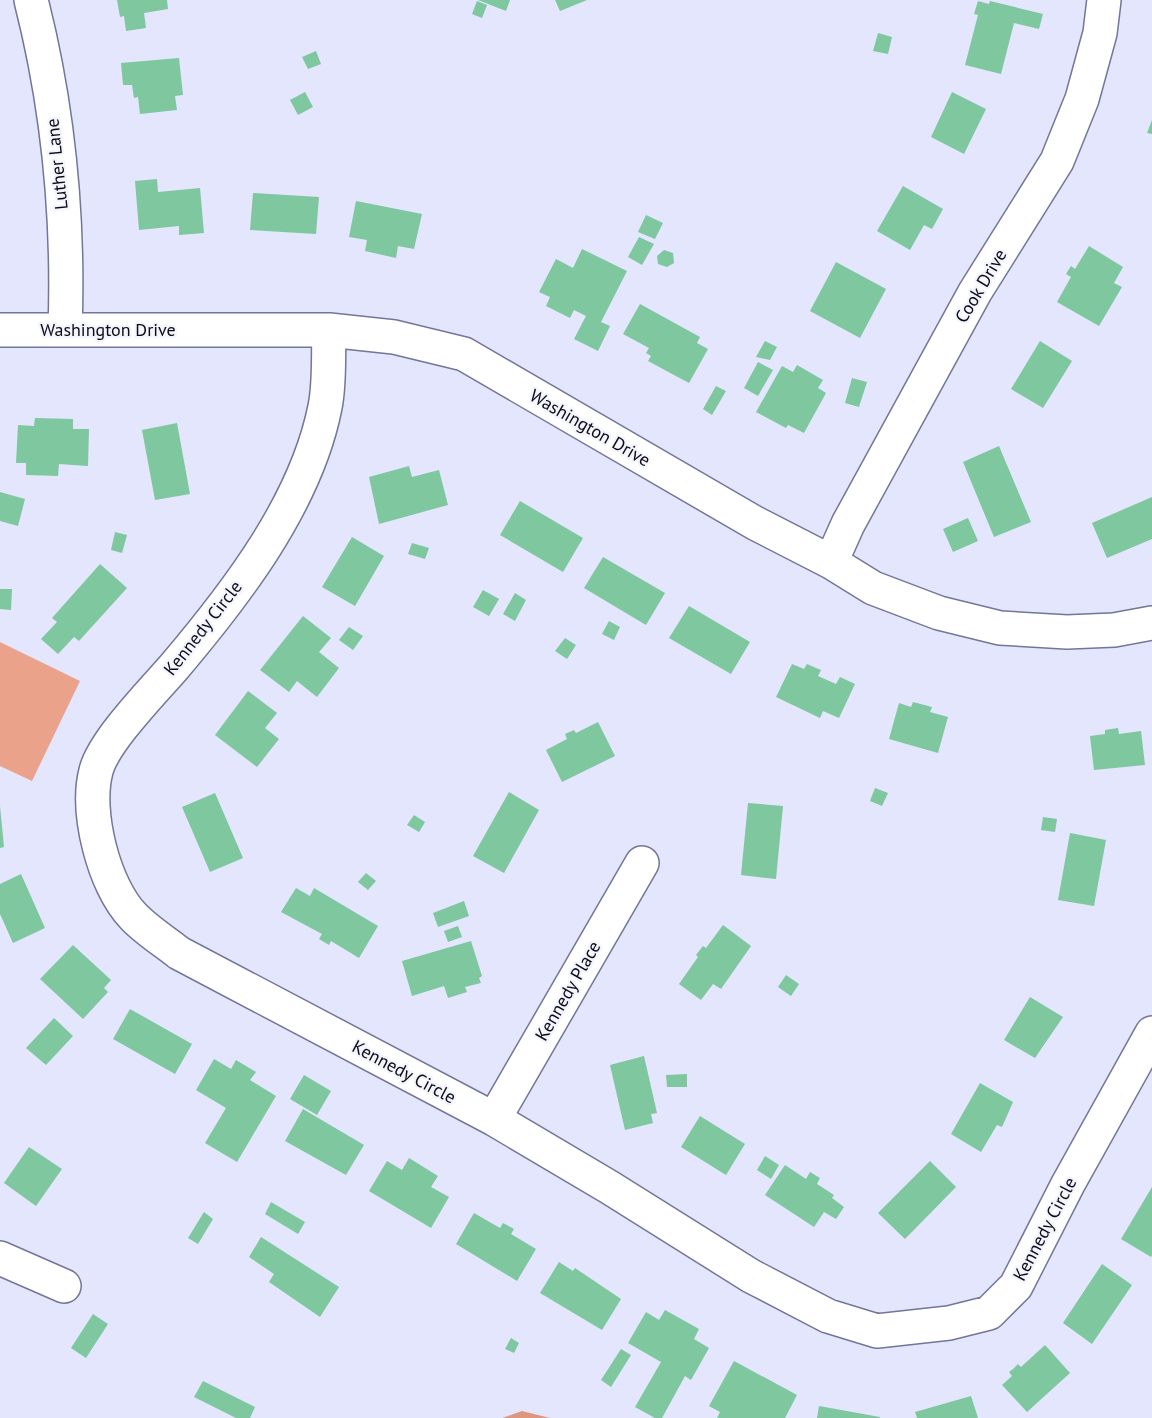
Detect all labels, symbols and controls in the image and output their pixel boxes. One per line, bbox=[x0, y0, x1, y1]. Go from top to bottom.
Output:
street label: Luther Lane bbox=[40, 117, 73, 211]
street label: Cook Drive bbox=[950, 245, 1012, 327]
street label: Washington Drive bbox=[40, 318, 176, 341]
street label: Washington Drive bbox=[526, 384, 655, 471]
street label: Kennedy Circle bbox=[158, 576, 247, 680]
street label: Kennedy Place bbox=[530, 937, 605, 1045]
street label: Kennedy Circle bbox=[348, 1035, 460, 1108]
street label: Kennedy Circle bbox=[1008, 1173, 1081, 1285]

